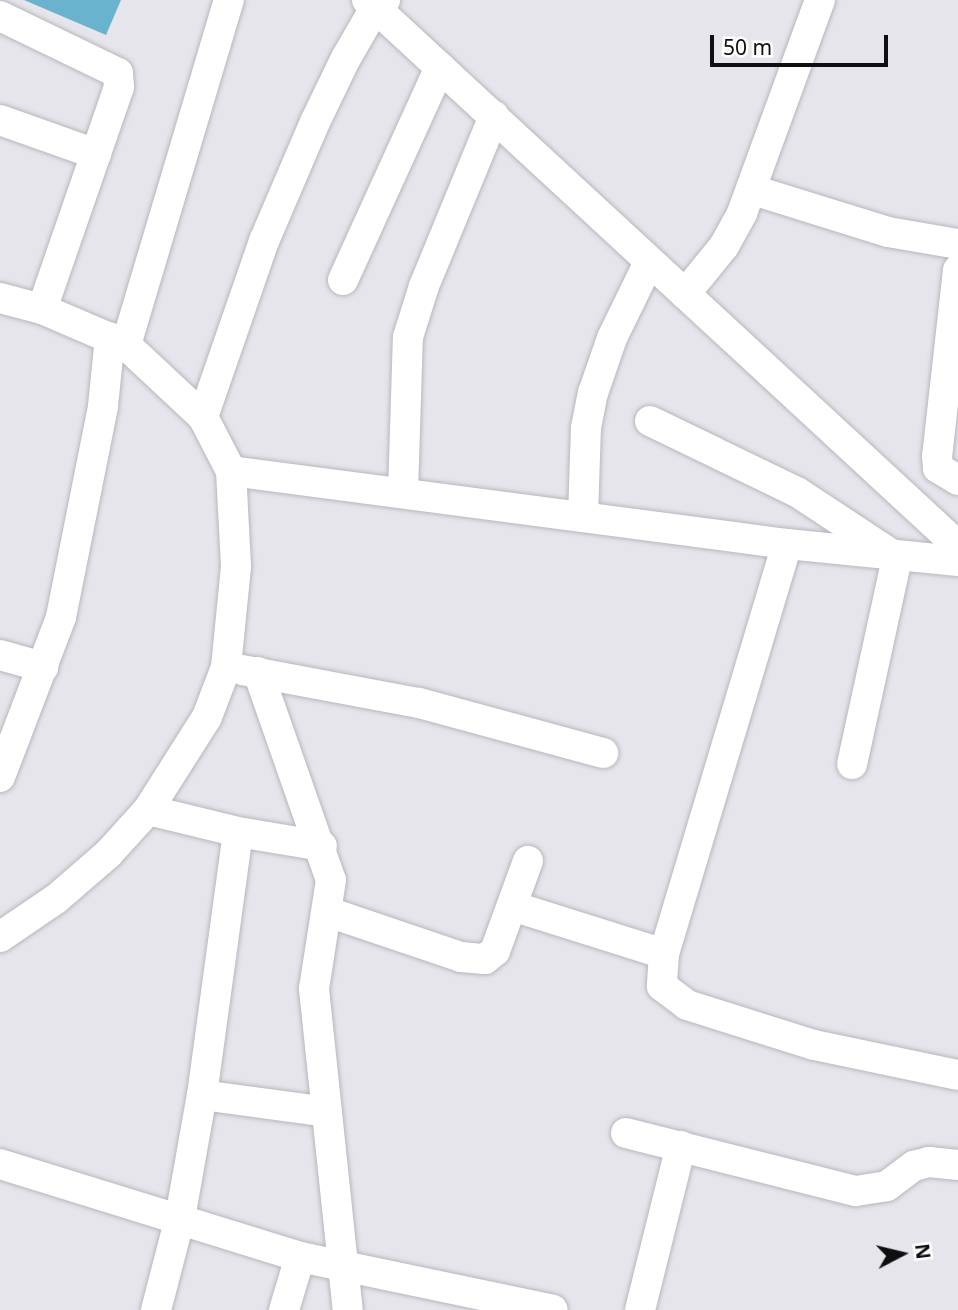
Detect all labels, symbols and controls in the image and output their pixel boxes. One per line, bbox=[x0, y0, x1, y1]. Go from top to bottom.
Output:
scale bar bbox=[713, 21, 892, 65]
text: 50 m bbox=[723, 33, 772, 61]
north arrow bbox=[867, 1219, 937, 1289]
text: N bbox=[909, 1242, 937, 1261]

